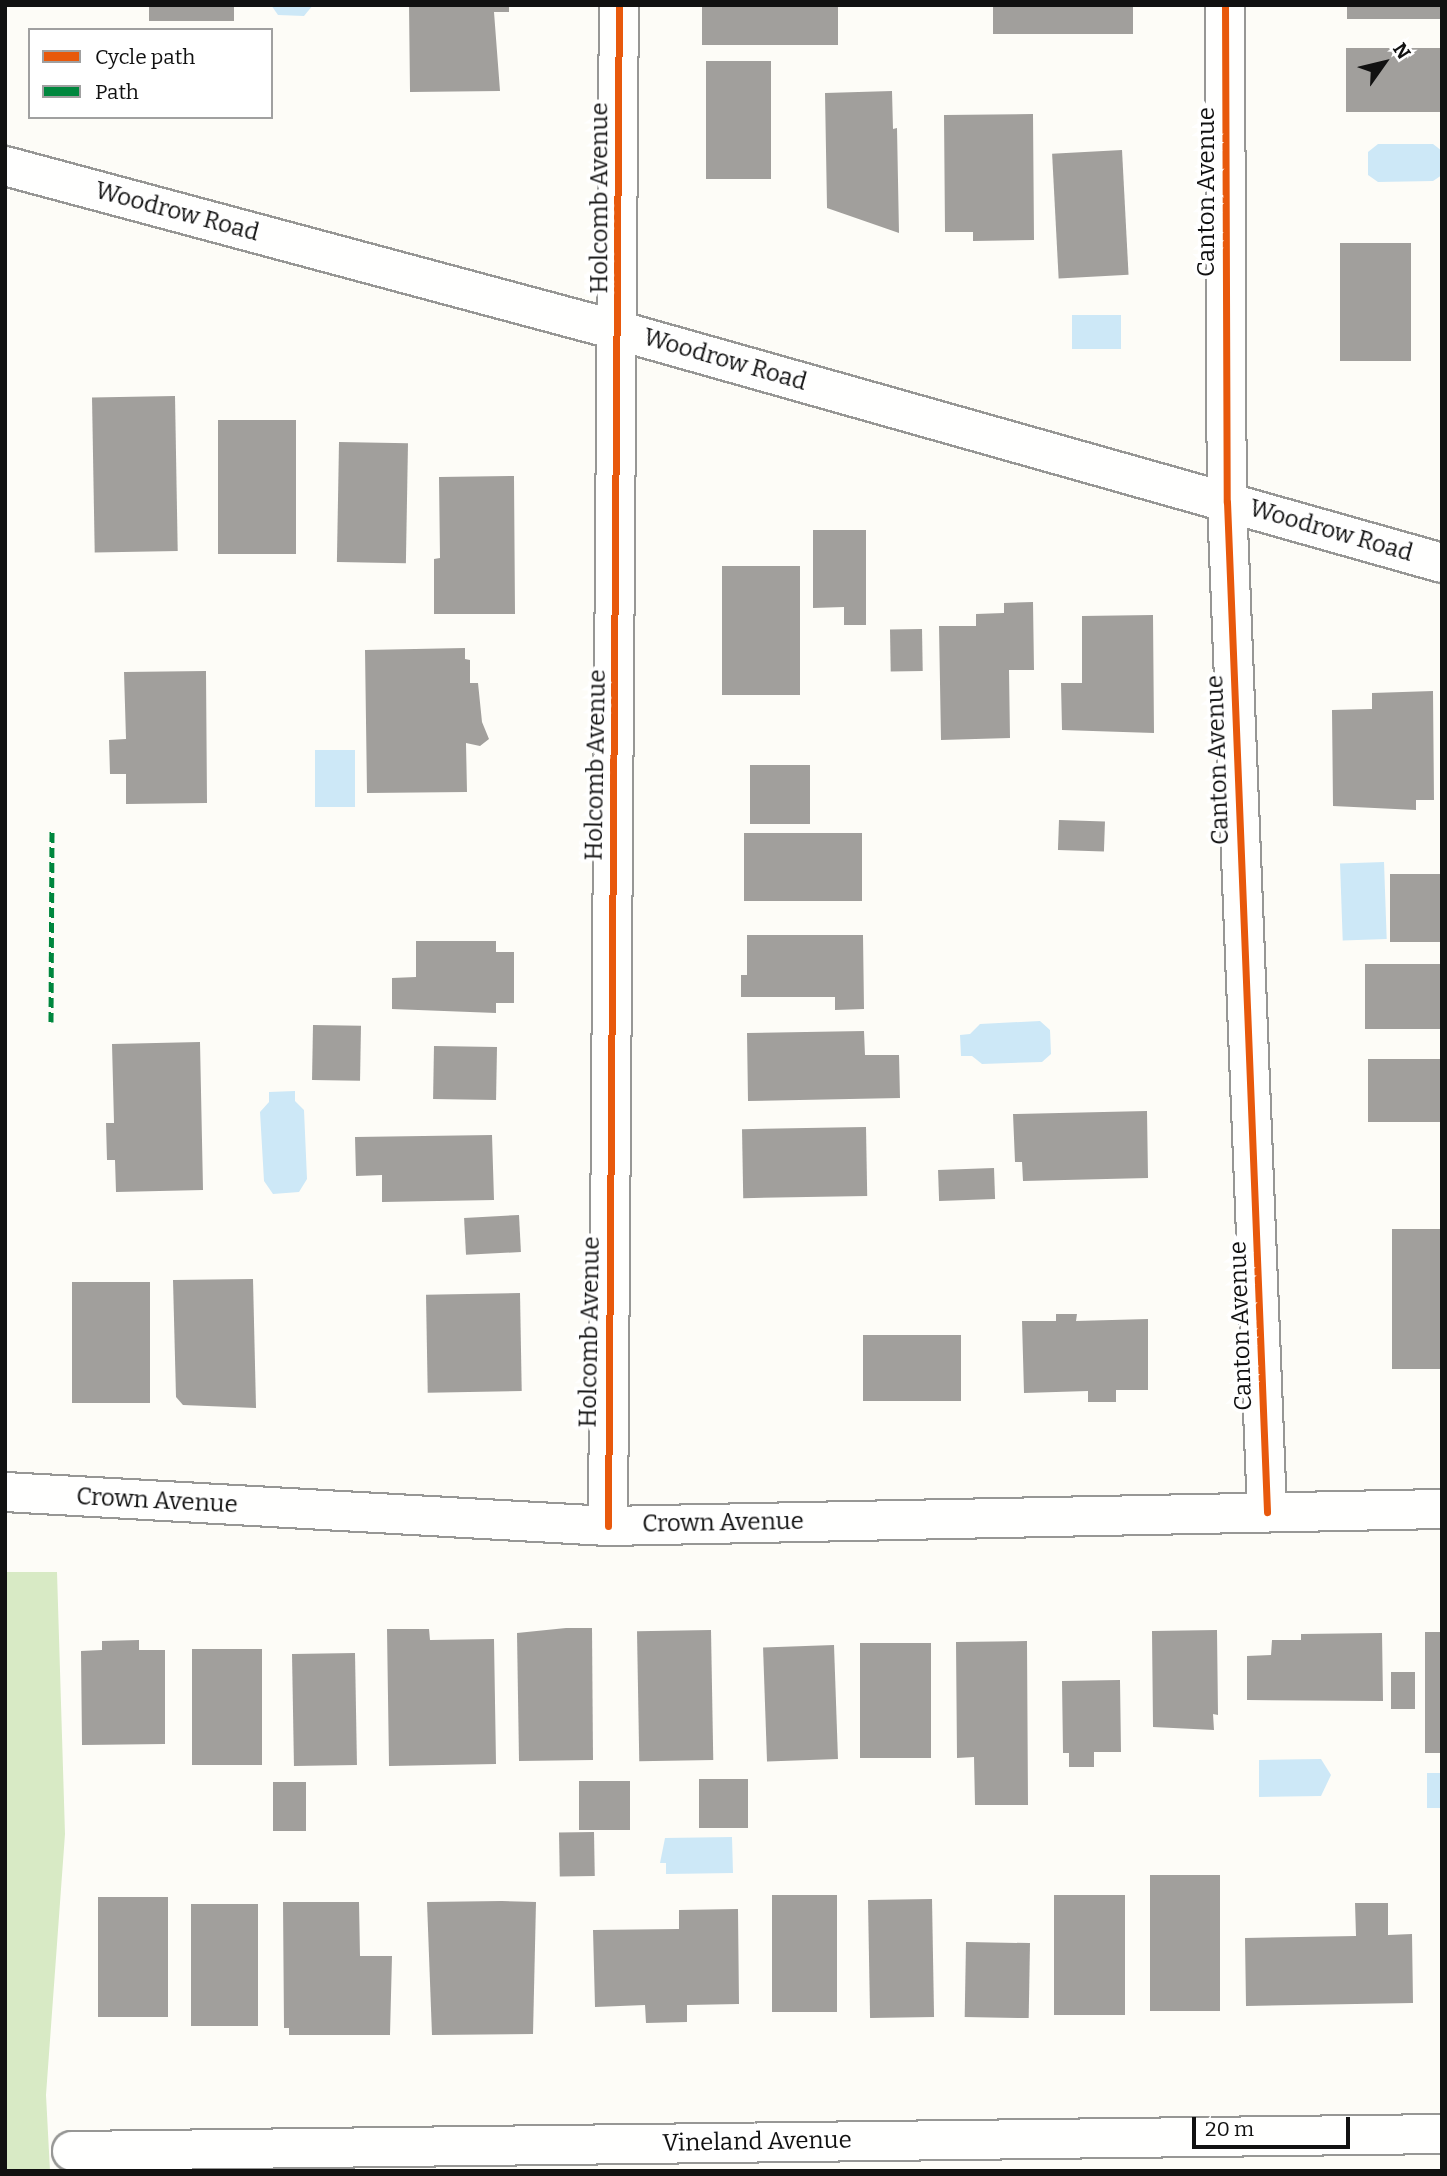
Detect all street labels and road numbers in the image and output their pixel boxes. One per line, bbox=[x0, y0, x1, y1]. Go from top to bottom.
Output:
street label: Holcomb Avenue bbox=[586, 102, 614, 294]
street label: Canton Avenue bbox=[1193, 107, 1221, 277]
street label: Woodrow Road bbox=[92, 176, 262, 248]
street label: Woodrow Road bbox=[640, 323, 810, 397]
street label: Woodrow Road bbox=[1246, 494, 1416, 568]
street label: Holcomb Avenue bbox=[580, 669, 612, 861]
street label: Canton Avenue bbox=[1201, 675, 1235, 845]
street label: Holcomb Avenue bbox=[574, 1236, 606, 1428]
street label: Canton Avenue bbox=[1224, 1241, 1258, 1411]
street label: Crown Avenue bbox=[76, 1482, 238, 1520]
street label: Crown Avenue bbox=[642, 1507, 804, 1539]
street label: Vineland Avenue bbox=[662, 2126, 852, 2158]

